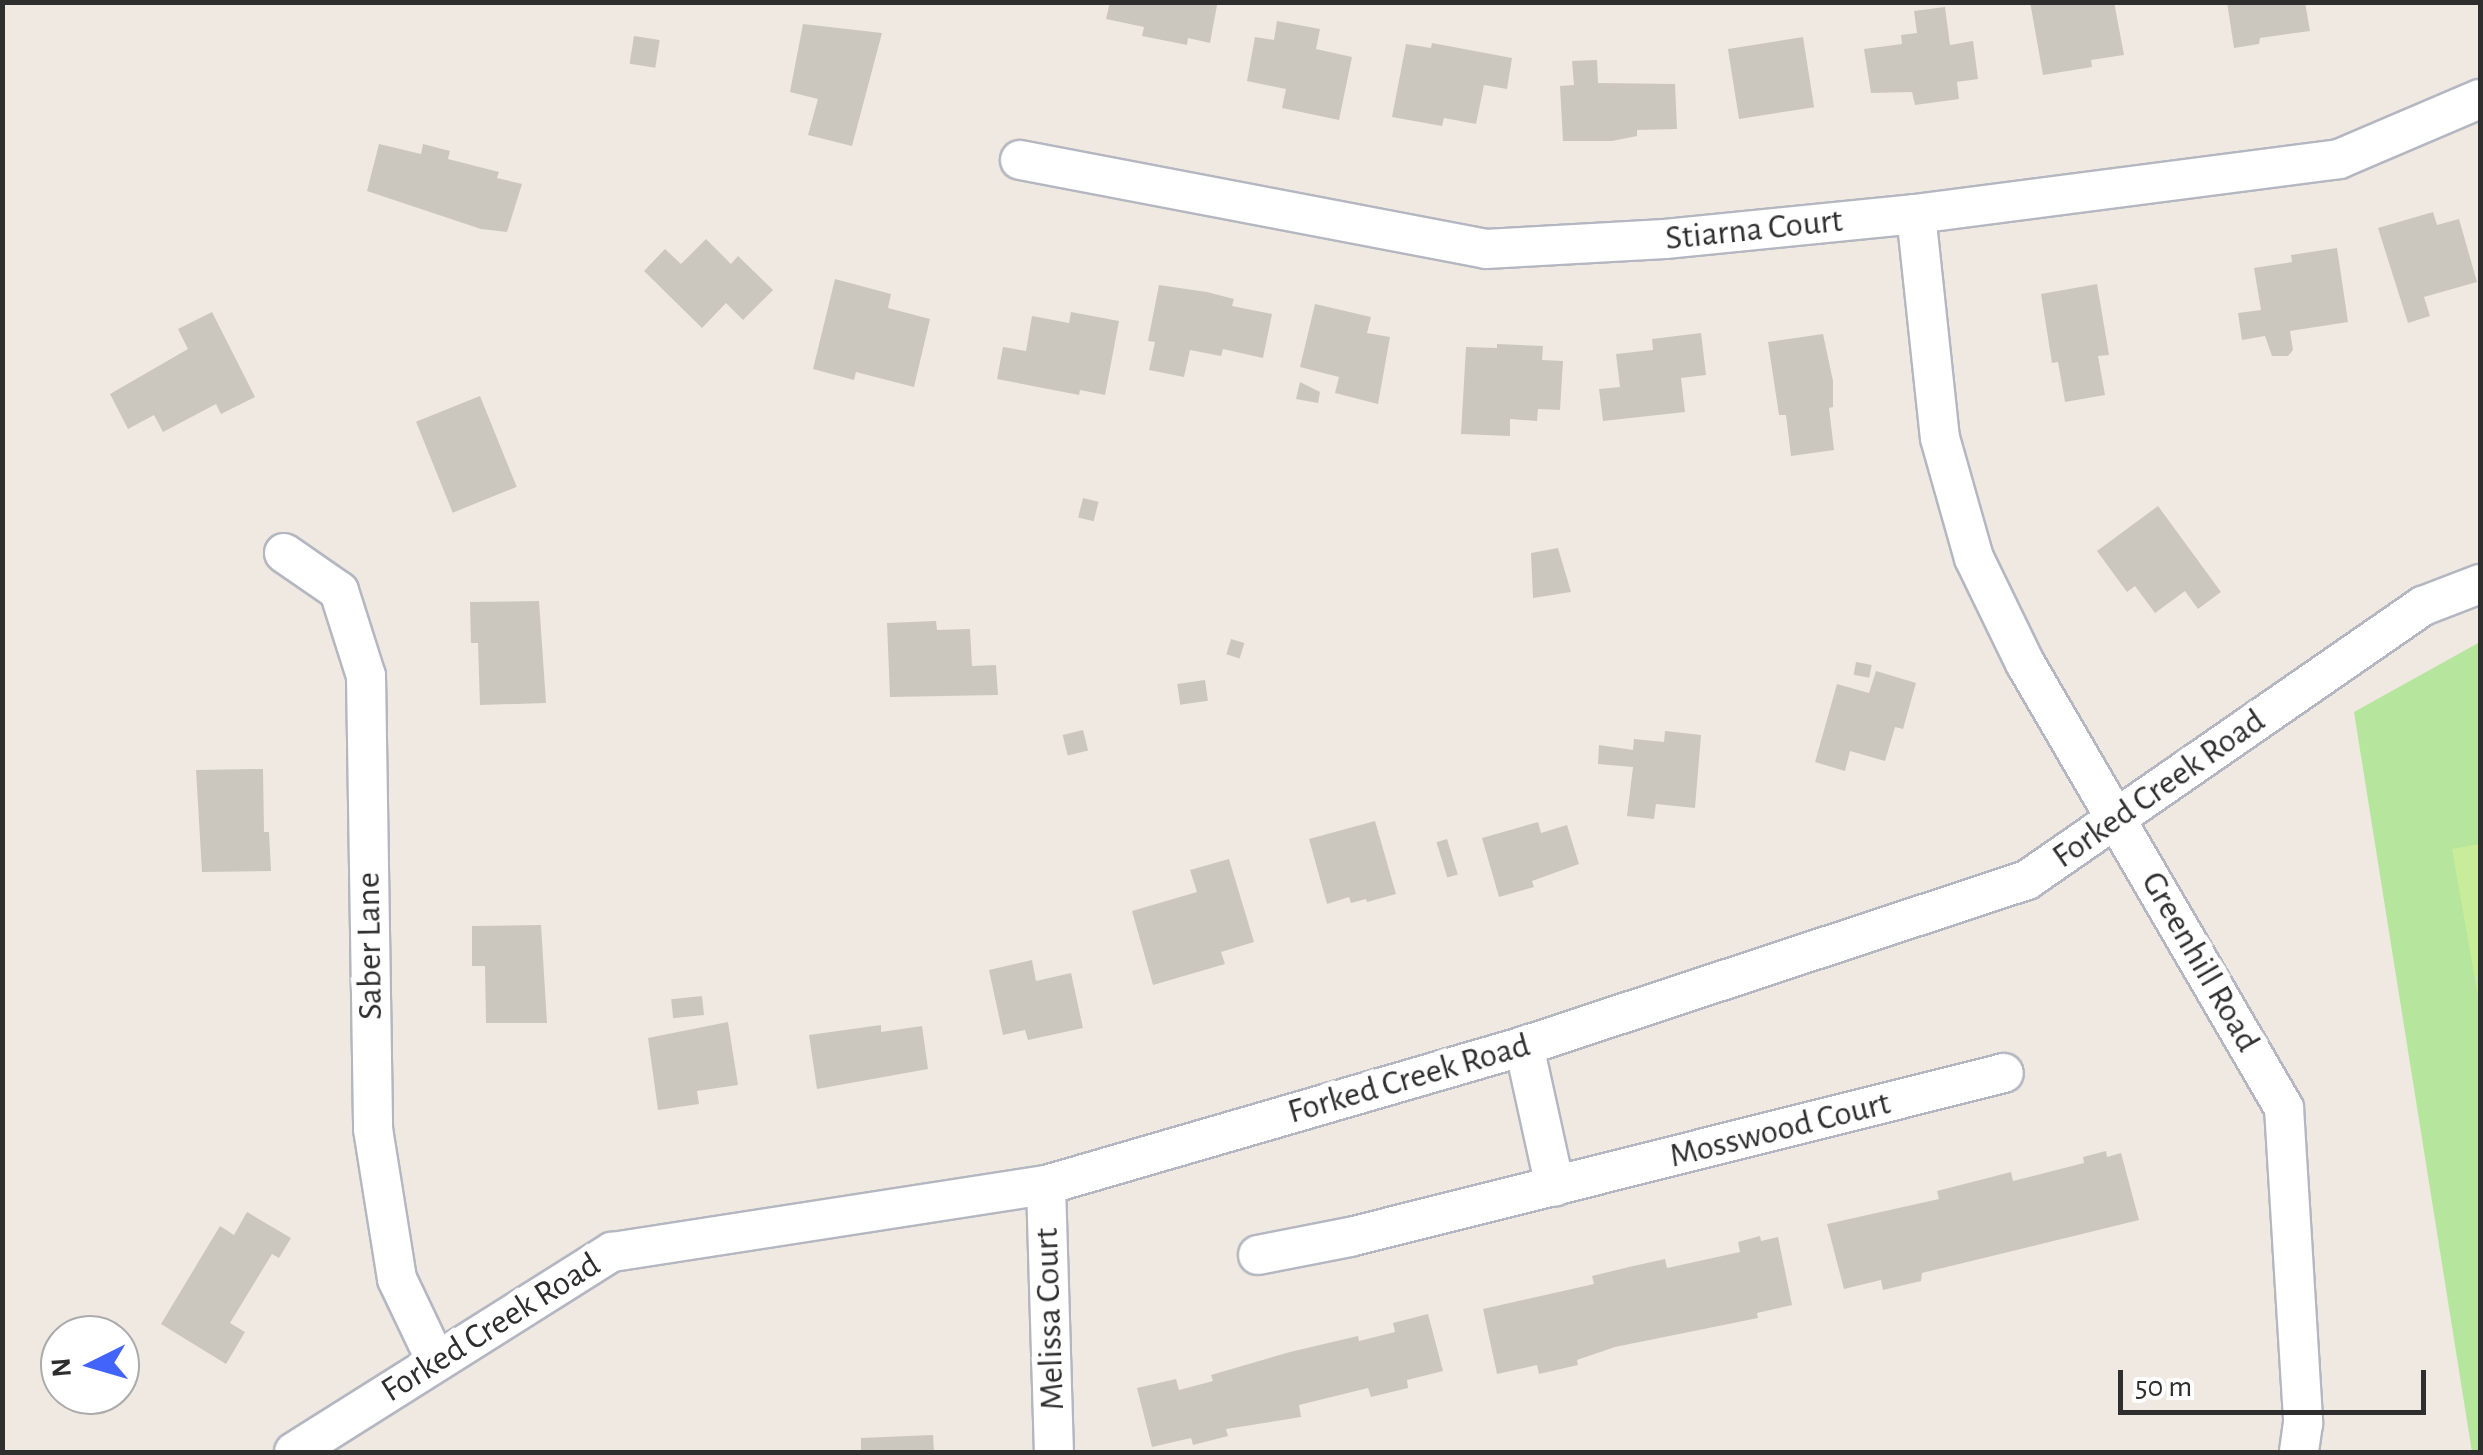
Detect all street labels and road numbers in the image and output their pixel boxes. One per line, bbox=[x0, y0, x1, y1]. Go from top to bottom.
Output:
street label: Stiarna Court bbox=[1663, 200, 1845, 260]
street label: Forked Creek Road bbox=[2045, 700, 2273, 878]
street label: Greenhill Road bbox=[2132, 864, 2268, 1060]
street label: Saber Lane bbox=[348, 872, 392, 1020]
street label: Forked Creek Road bbox=[1283, 1024, 1535, 1134]
street label: Mosswood Court bbox=[1665, 1082, 1895, 1178]
street label: Melissa Court bbox=[1026, 1227, 1074, 1411]
street label: Forked Creek Road bbox=[374, 1244, 608, 1412]

